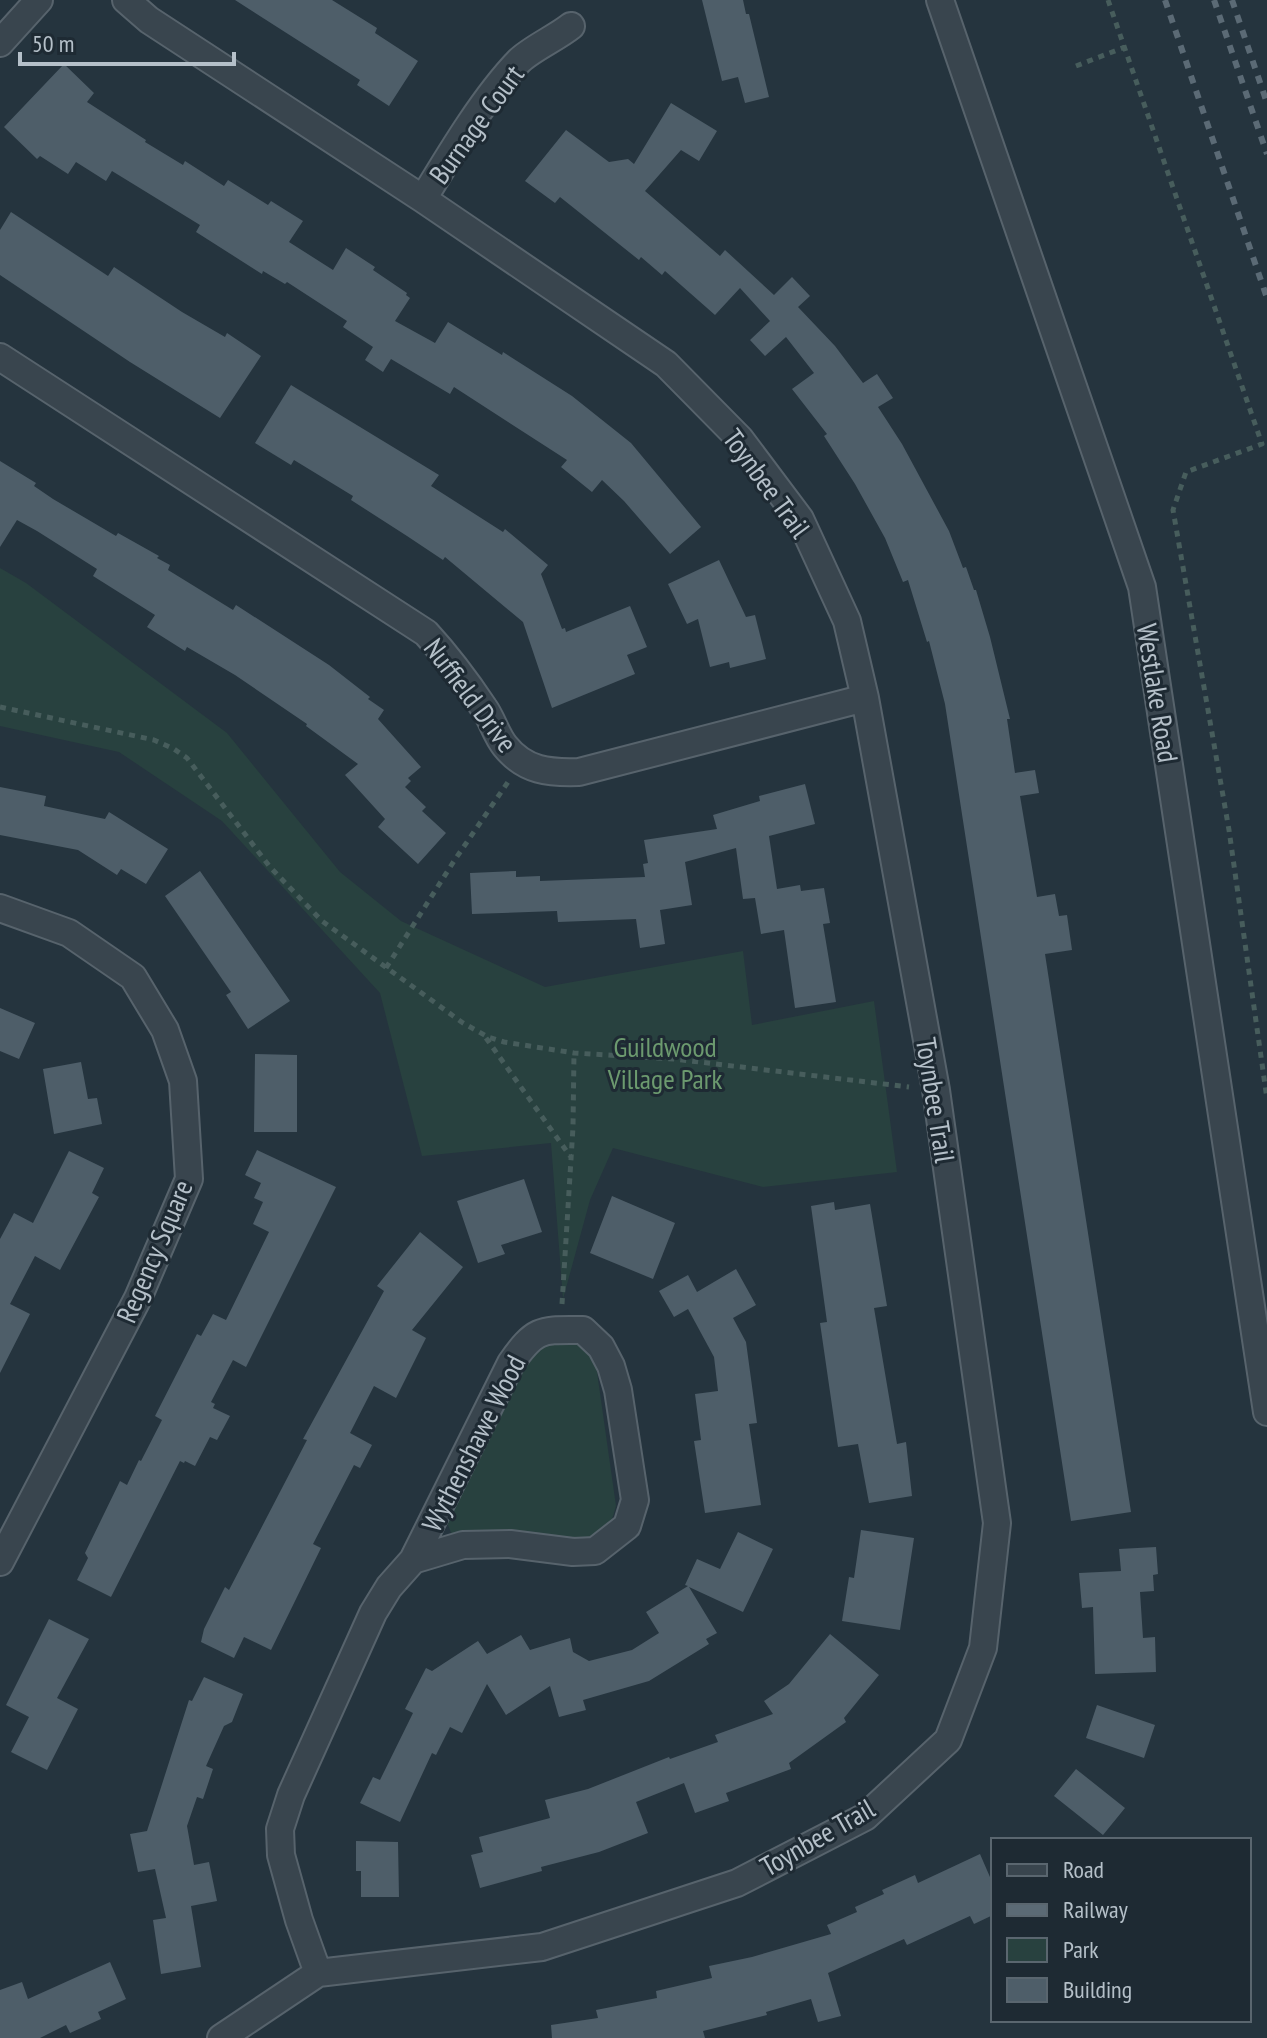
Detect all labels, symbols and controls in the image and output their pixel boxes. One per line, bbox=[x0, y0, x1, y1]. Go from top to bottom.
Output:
scale bar bbox=[20, 16, 234, 66]
text: 50 m bbox=[32, 28, 74, 59]
street label: Burnage Court bbox=[420, 57, 532, 191]
street label: Toynbee Trail bbox=[715, 421, 819, 545]
street label: Westlake Road bbox=[1129, 621, 1187, 765]
street label: Nuffield Drive bbox=[416, 630, 526, 760]
park label: Guildwood Village Park bbox=[607, 1028, 722, 1097]
street label: Toynbee Trail bbox=[908, 1035, 964, 1166]
street label: Regency Square bbox=[107, 1174, 201, 1328]
street label: Wythenshawe Wood bbox=[413, 1348, 533, 1538]
street label: Toynbee Trail bbox=[753, 1789, 881, 1885]
legend bbox=[991, 1838, 1251, 2022]
text: Road bbox=[1063, 1854, 1104, 1885]
text: Railway bbox=[1063, 1894, 1128, 1925]
text: Park bbox=[1063, 1934, 1099, 1965]
text: Building bbox=[1063, 1974, 1132, 2005]

